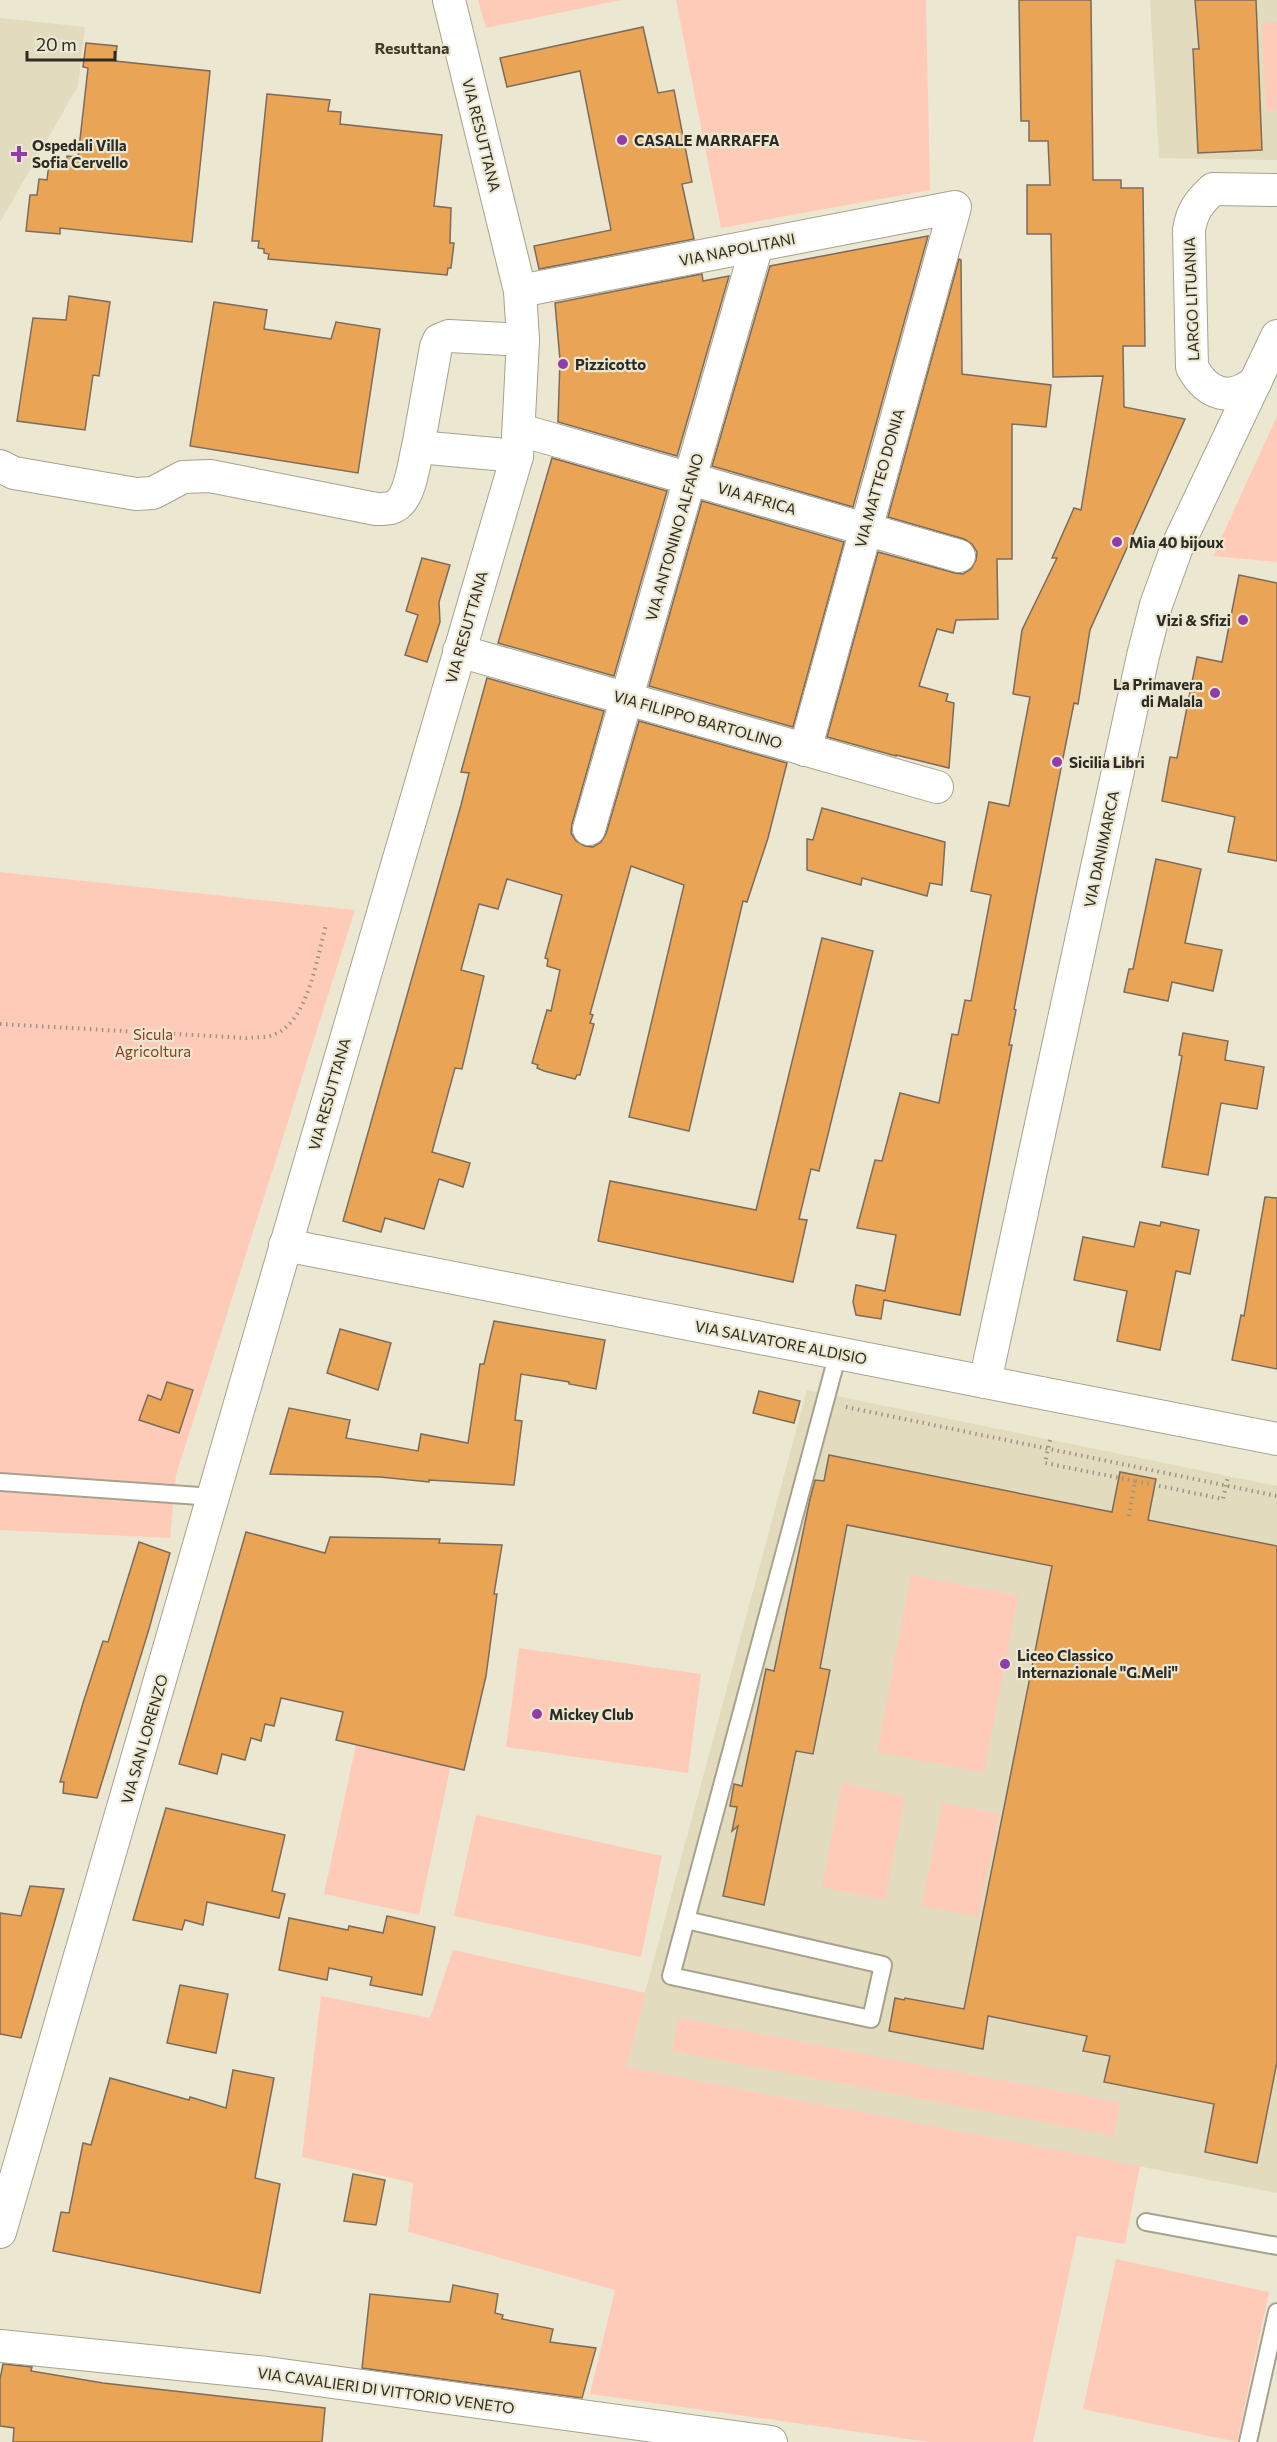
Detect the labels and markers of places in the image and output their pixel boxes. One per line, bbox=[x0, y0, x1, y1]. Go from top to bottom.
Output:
place label: CASALE MARRAFFA bbox=[634, 131, 780, 149]
marker: CASALE MARRAFFA bbox=[615, 133, 629, 147]
place label: Ospedali Villa Sofia Cervello bbox=[32, 136, 128, 171]
marker: Ospedali Villa Sofia Cervello bbox=[10, 145, 28, 163]
place label: Pizzicotto bbox=[575, 355, 646, 373]
marker: Pizzicotto bbox=[556, 357, 570, 371]
place label: Mia 40 bijoux bbox=[1129, 533, 1224, 551]
marker: Mia 40 bijoux bbox=[1110, 535, 1124, 549]
place label: Vizi & Sfizi bbox=[1156, 611, 1231, 629]
marker: Vizi & Sfizi bbox=[1236, 613, 1250, 627]
place label: La Primavera di Malala bbox=[1113, 675, 1203, 710]
marker: La Primavera di Malala bbox=[1208, 686, 1222, 700]
place label: Sicilia Libri bbox=[1069, 753, 1145, 771]
marker: Sicilia Libri bbox=[1050, 755, 1064, 769]
place label: Liceo Classico Internazionale "G.Meli" bbox=[1017, 1646, 1178, 1681]
marker: Liceo Classico Internazionale "G.Meli" bbox=[998, 1657, 1012, 1671]
place label: Mickey Club bbox=[549, 1705, 634, 1723]
marker: Mickey Club bbox=[530, 1707, 544, 1721]

